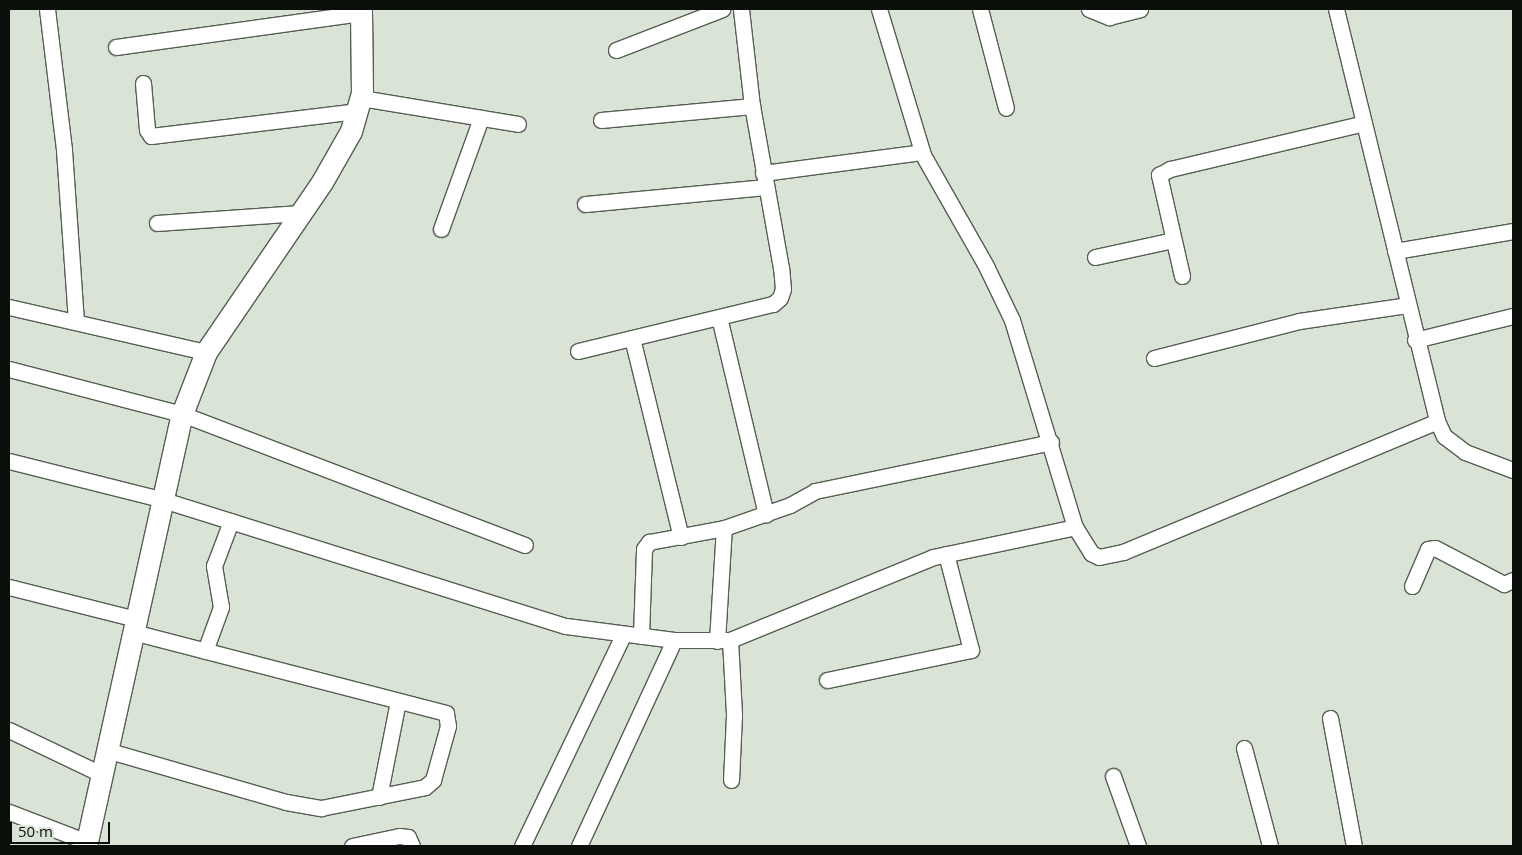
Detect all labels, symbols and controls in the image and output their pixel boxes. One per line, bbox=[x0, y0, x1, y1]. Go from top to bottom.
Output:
scale bar bbox=[12, 812, 112, 844]
text: 50 m bbox=[18, 821, 53, 841]

